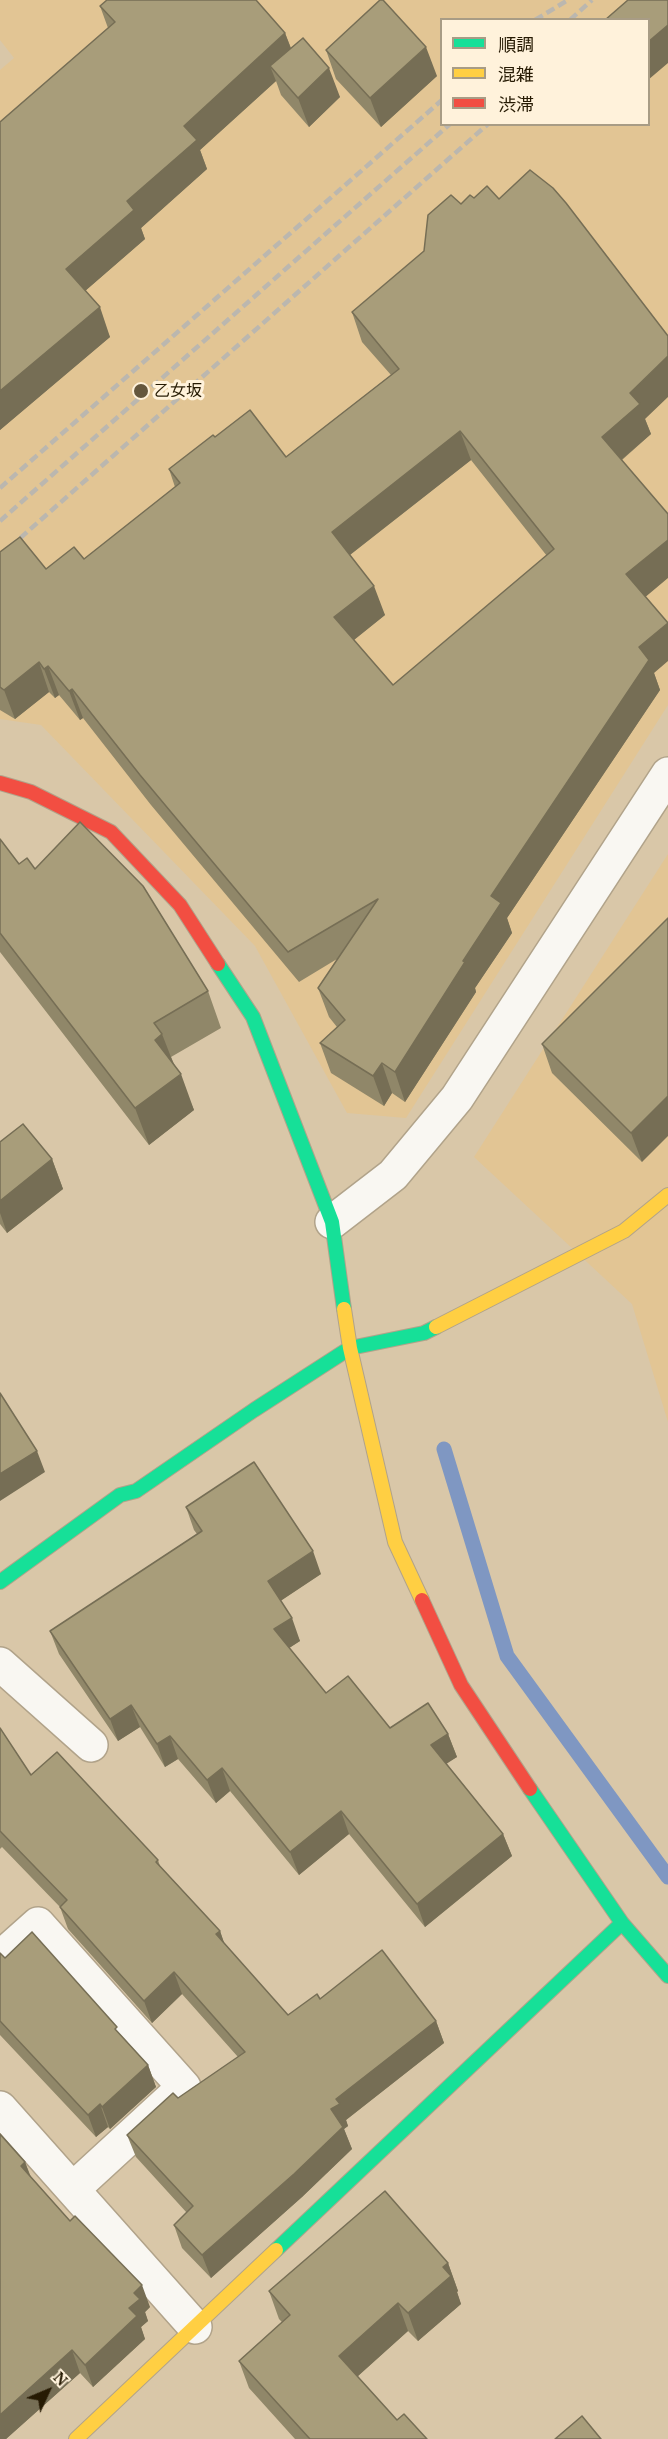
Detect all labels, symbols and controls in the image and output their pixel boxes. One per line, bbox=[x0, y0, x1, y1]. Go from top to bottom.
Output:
legend bbox=[440, 18, 650, 126]
text: 順調 bbox=[498, 32, 534, 56]
text: 混雑 bbox=[498, 62, 534, 86]
text: 渋滞 bbox=[498, 92, 534, 116]
place label: 乙女坂 bbox=[154, 381, 202, 401]
marker: 乙女坂 bbox=[132, 382, 150, 400]
north arrow bbox=[18, 2361, 78, 2421]
text: N bbox=[49, 2366, 73, 2390]

